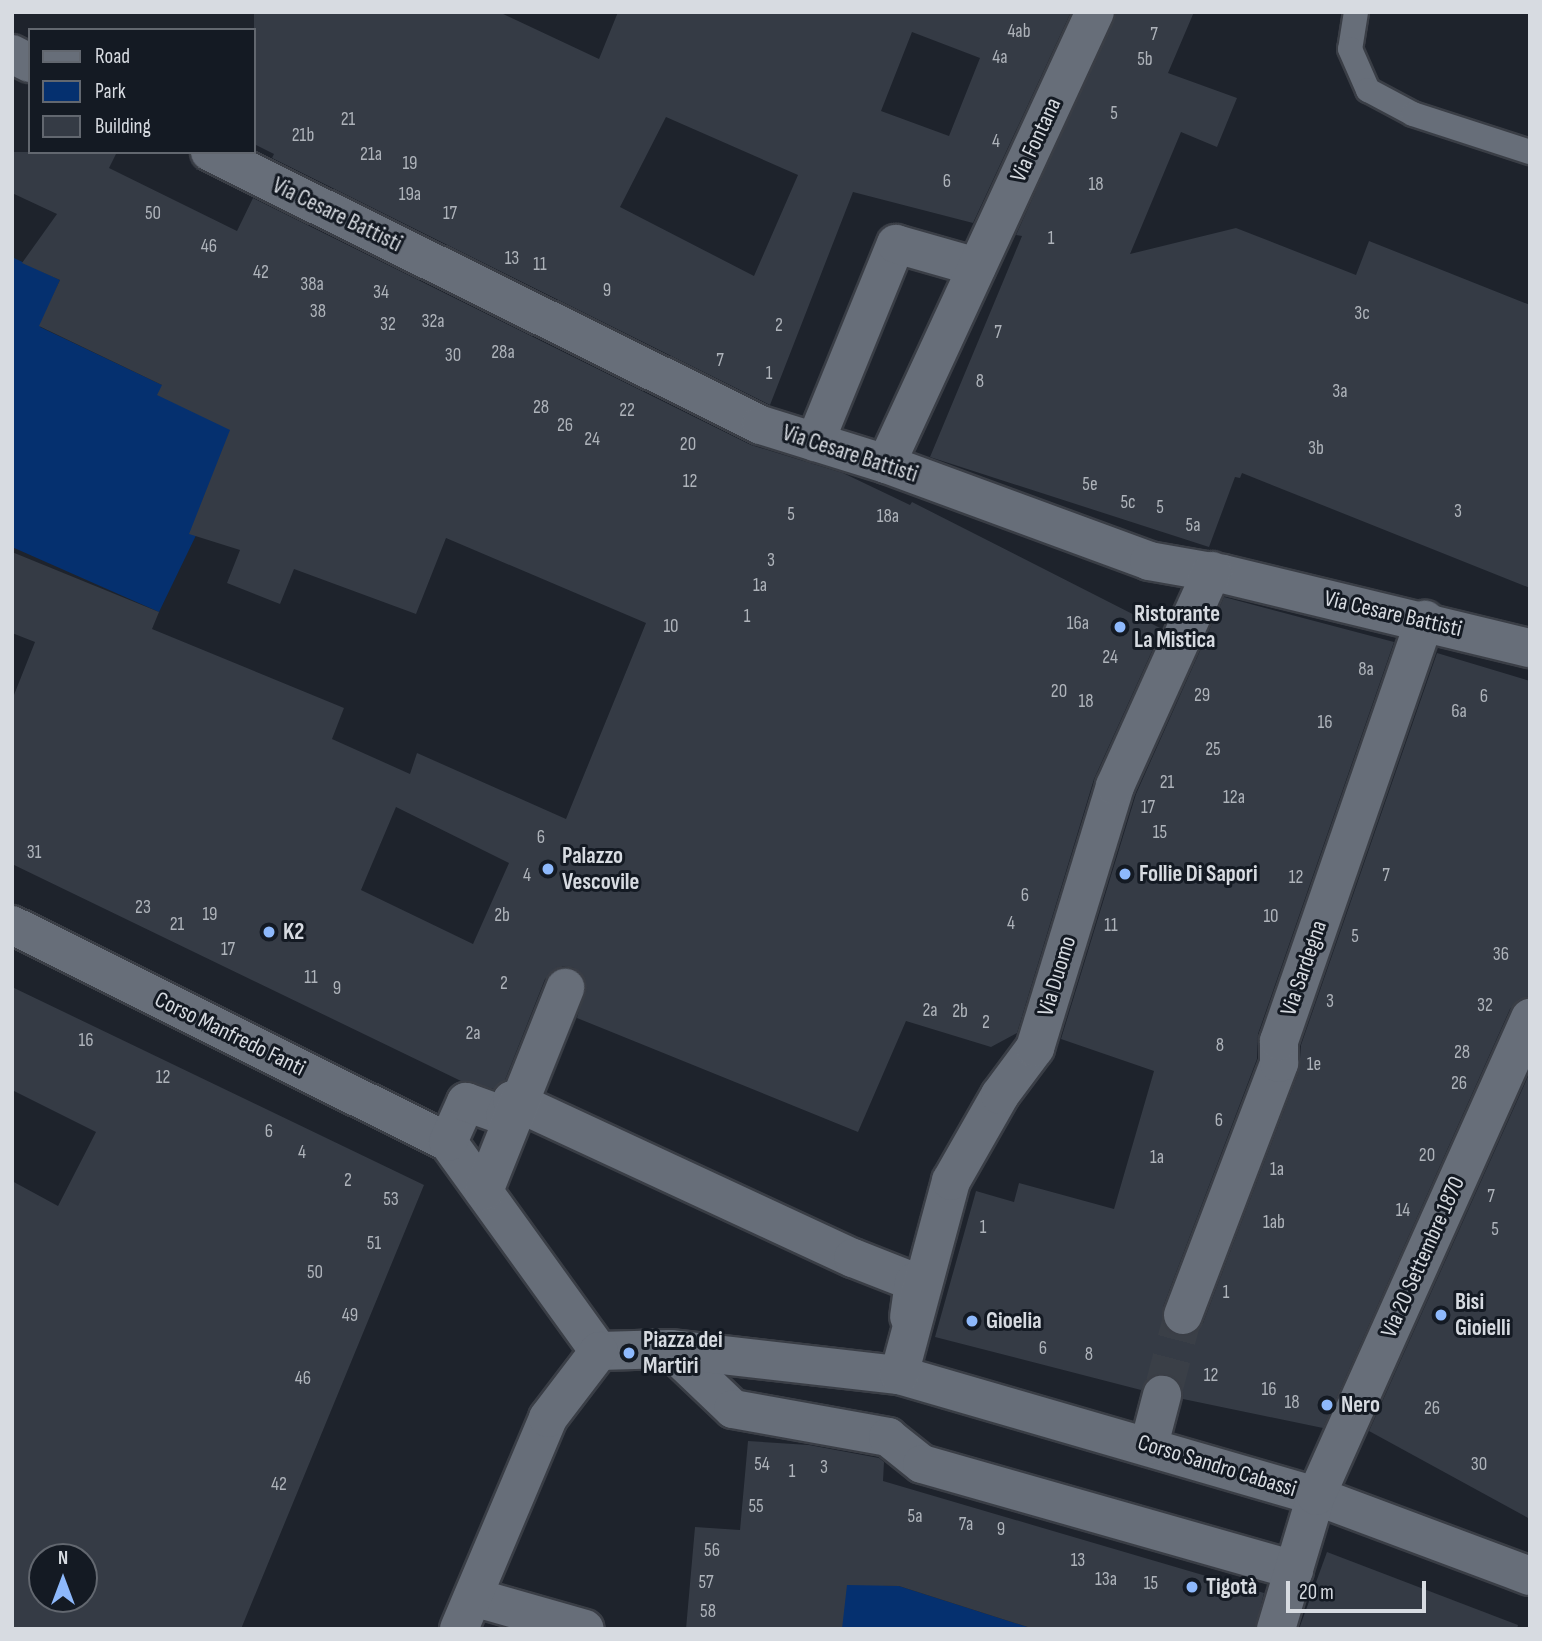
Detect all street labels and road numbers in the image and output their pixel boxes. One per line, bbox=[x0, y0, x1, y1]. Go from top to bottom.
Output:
street label: Via Fontana bbox=[1005, 94, 1067, 186]
street label: Via Cesare Battisti bbox=[268, 172, 406, 258]
street label: Via Cesare Battisti bbox=[779, 419, 921, 489]
street label: Via Cesare Battisti bbox=[1321, 585, 1465, 643]
street label: Via Sardegna bbox=[1275, 917, 1333, 1019]
street label: Via Duomo bbox=[1032, 933, 1082, 1019]
street label: Corso Manfredo Fanti bbox=[150, 986, 310, 1082]
street label: Via 20 Settembre 1870 bbox=[1375, 1172, 1471, 1342]
street label: Corso Sandro Cabassi bbox=[1134, 1429, 1300, 1503]

